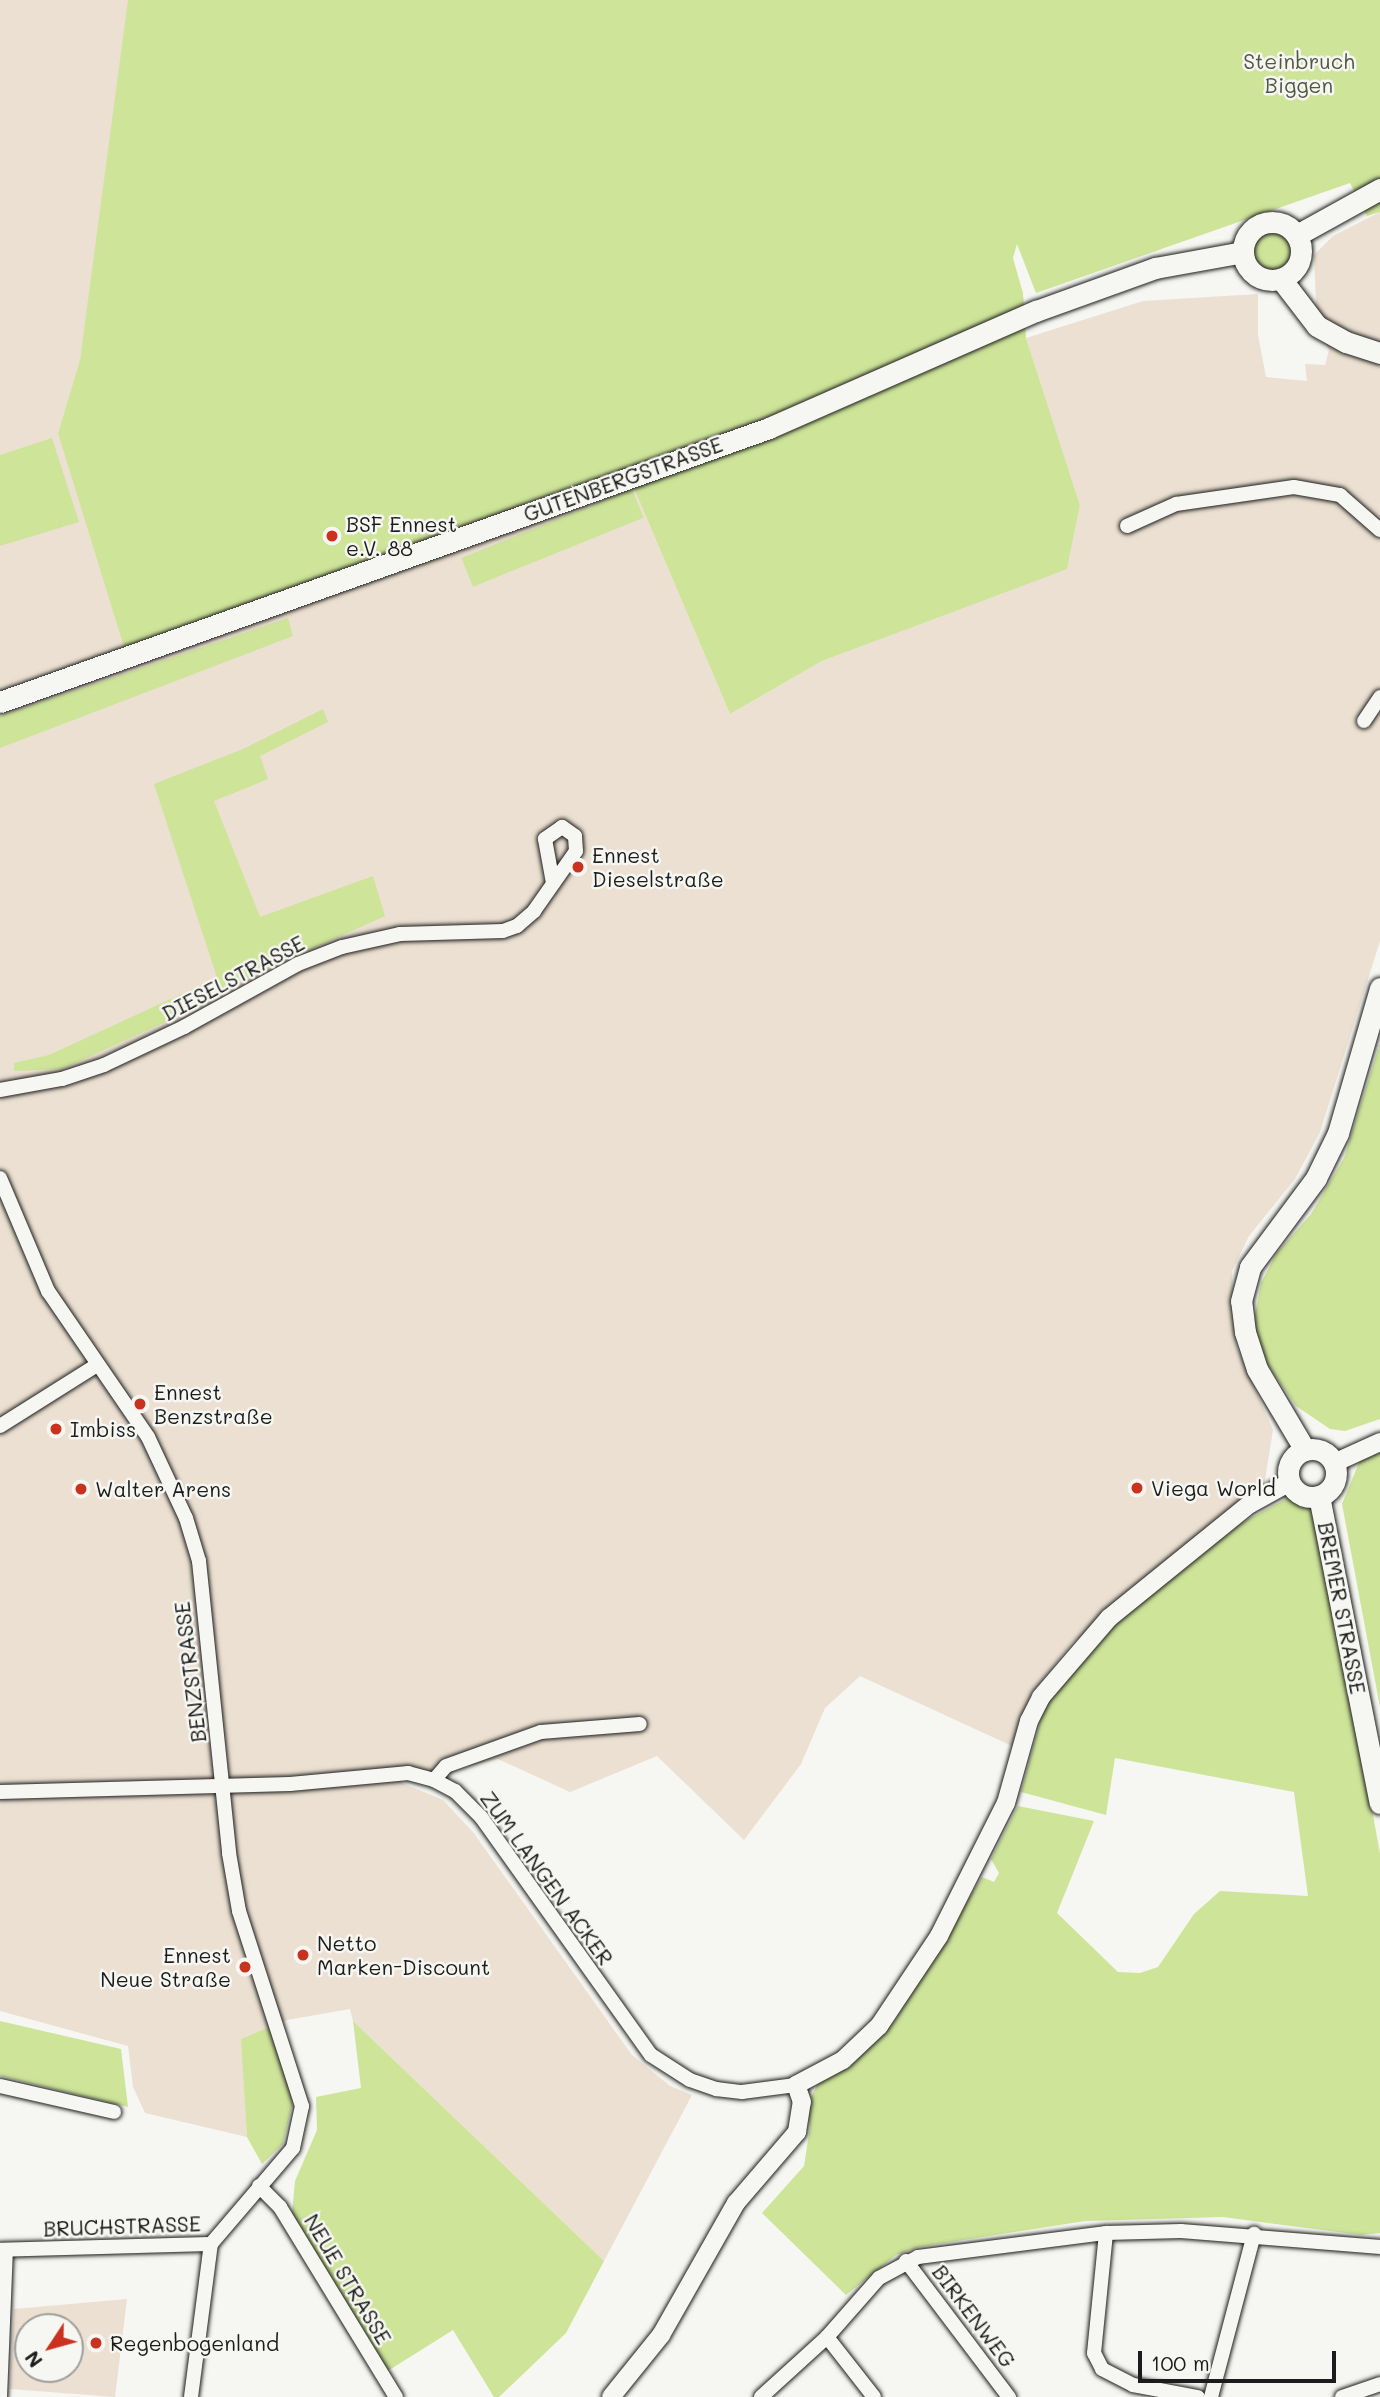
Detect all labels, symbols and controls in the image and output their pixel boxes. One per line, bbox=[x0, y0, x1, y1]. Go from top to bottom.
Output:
park label: Steinbruch Biggen bbox=[1243, 48, 1355, 98]
street label: GUTENBERGSTRASSE bbox=[520, 431, 726, 527]
place label: BSF Ennest e.V. 88 bbox=[346, 511, 457, 561]
marker: BSF Ennest e.V. 88 bbox=[324, 528, 340, 544]
place label: Ennest Dieselstraße bbox=[592, 842, 724, 892]
marker: Ennest Dieselstraße bbox=[570, 859, 586, 875]
street label: DIESELSTRASSE bbox=[157, 930, 309, 1026]
place label: Ennest Benzstraße bbox=[154, 1379, 273, 1429]
marker: Ennest Benzstraße bbox=[132, 1396, 148, 1412]
place label: Imbiss bbox=[70, 1416, 136, 1442]
marker: Imbiss bbox=[48, 1421, 64, 1437]
place label: Viega World bbox=[1151, 1475, 1276, 1501]
place label: Walter Arens bbox=[95, 1476, 231, 1502]
marker: Viega World bbox=[1129, 1480, 1145, 1496]
marker: Walter Arens bbox=[73, 1481, 89, 1497]
street label: BREMER STRASSE bbox=[1313, 1520, 1371, 1696]
street label: BENZSTRASSE bbox=[169, 1600, 211, 1744]
street label: ZUM LANGEN ACKER bbox=[475, 1786, 619, 1970]
place label: Netto Marken-Discount bbox=[317, 1930, 490, 1980]
place label: Ennest Neue Straße bbox=[100, 1942, 231, 1992]
marker: Netto Marken-Discount bbox=[295, 1947, 311, 1963]
marker: Ennest Neue Straße bbox=[237, 1959, 253, 1975]
street label: NEUE STRASSE bbox=[299, 2209, 397, 2349]
street label: BRUCHSTRASSE bbox=[43, 2211, 201, 2241]
street label: BIRKENWEG bbox=[927, 2260, 1021, 2372]
north arrow bbox=[14, 2313, 84, 2383]
place label: Regenbogenland bbox=[110, 2330, 279, 2356]
marker: Regenbogenland bbox=[88, 2335, 104, 2351]
scale bar bbox=[1142, 2338, 1340, 2382]
text: N bbox=[19, 2346, 48, 2373]
text: 100 m bbox=[1151, 2349, 1210, 2376]

